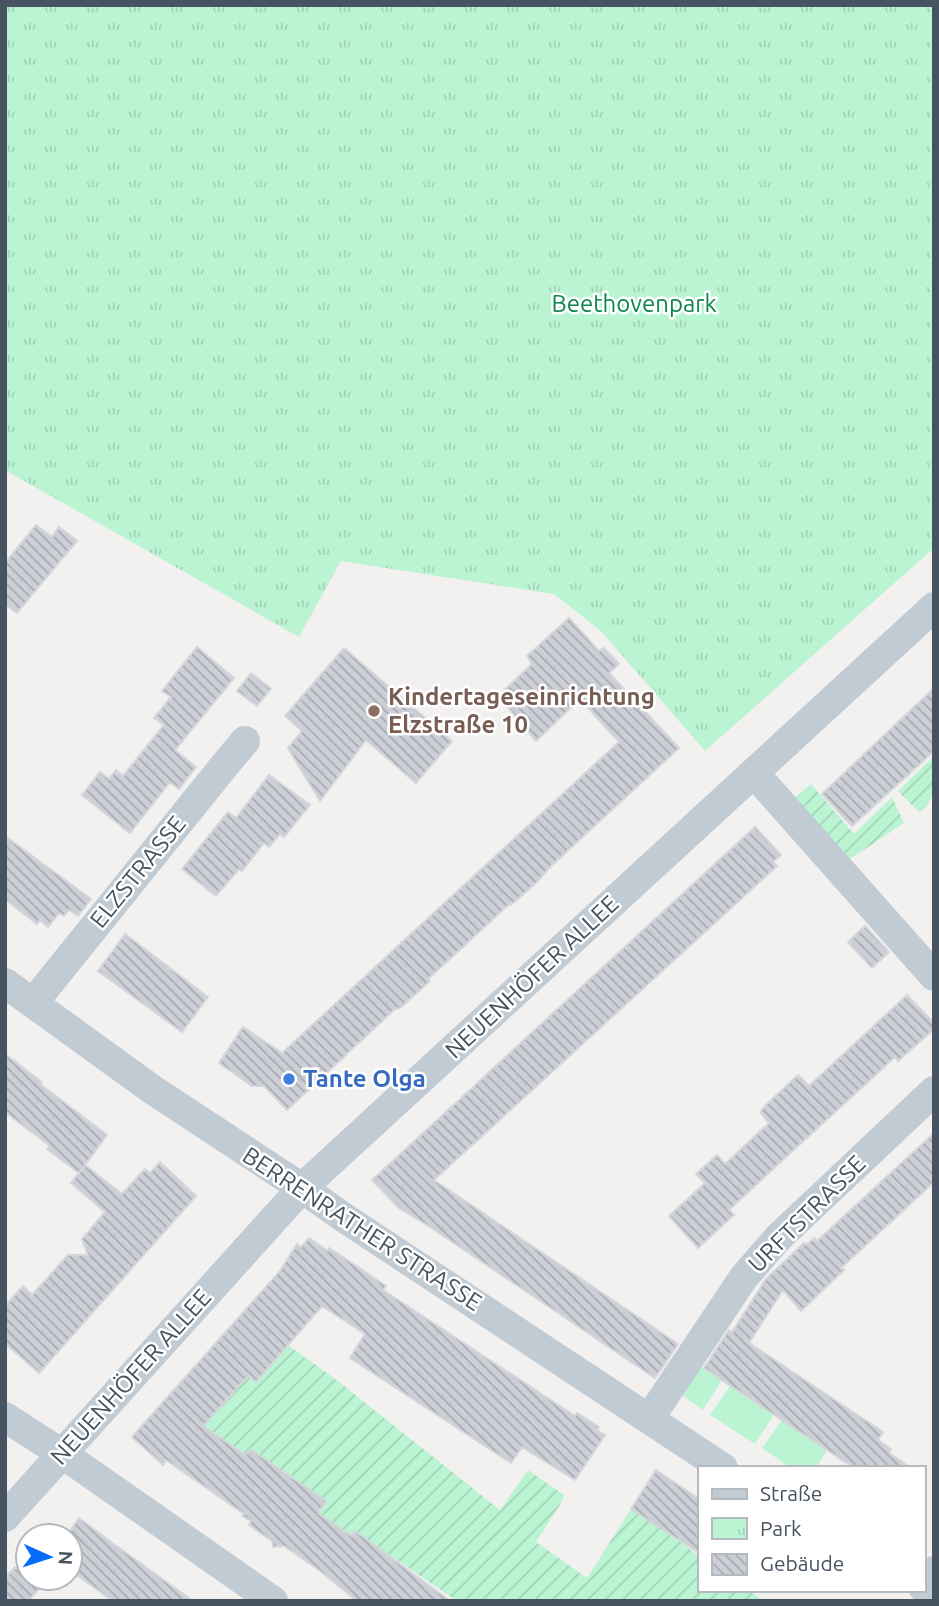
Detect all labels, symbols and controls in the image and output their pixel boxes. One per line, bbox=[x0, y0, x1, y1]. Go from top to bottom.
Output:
park label: Beethovenpark bbox=[551, 290, 717, 317]
place label: Kindertageseinrichtung Elzstraße 10 bbox=[388, 683, 655, 738]
marker: Kindertageseinrichtung Elzstraße 10 bbox=[366, 703, 382, 719]
street label: ELZSTRASSE bbox=[84, 810, 191, 933]
street label: NEUENHÖFER ALLEE bbox=[440, 890, 624, 1064]
place label: Tante Olga bbox=[303, 1065, 426, 1092]
marker: Tante Olga bbox=[281, 1071, 297, 1087]
street label: BERRENRATHER STRASSE bbox=[238, 1141, 487, 1316]
street label: URFTSTRASSE bbox=[743, 1150, 871, 1278]
street label: NEUENHÖFER ALLEE bbox=[45, 1284, 216, 1470]
legend bbox=[698, 1466, 925, 1592]
text: Straße bbox=[760, 1481, 822, 1505]
text: Park bbox=[760, 1516, 802, 1540]
north arrow bbox=[14, 1522, 84, 1592]
text: N bbox=[55, 1550, 77, 1566]
text: Gebäude bbox=[760, 1551, 844, 1575]

